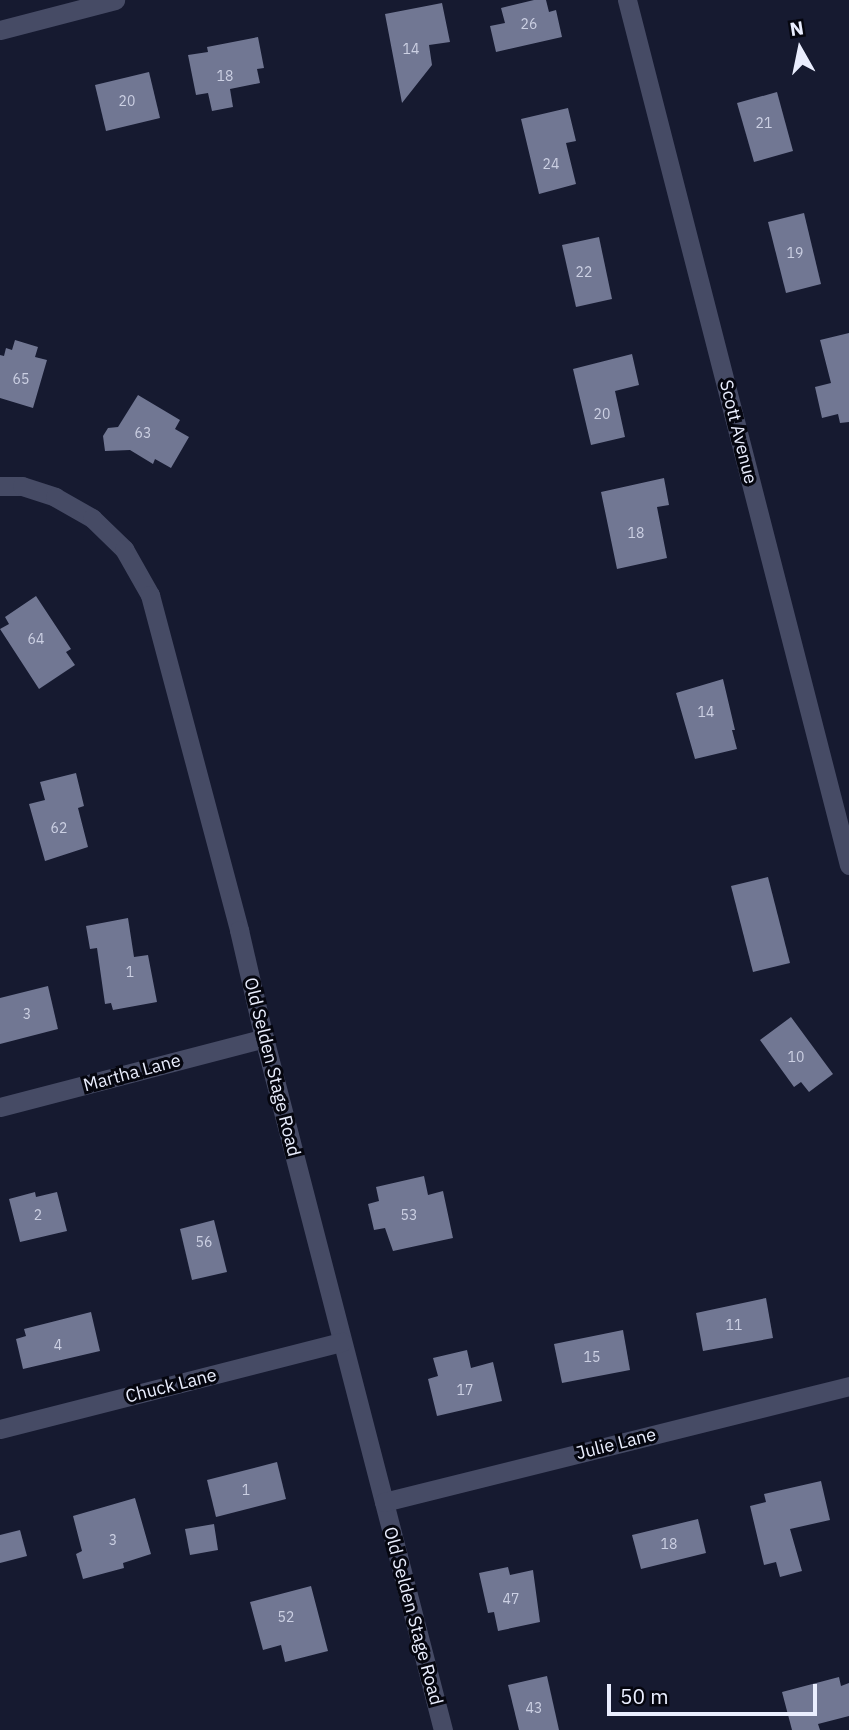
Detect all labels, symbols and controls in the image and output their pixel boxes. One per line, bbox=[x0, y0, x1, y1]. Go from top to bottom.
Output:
north arrow bbox=[765, 14, 835, 84]
text: N bbox=[788, 15, 805, 41]
house number: 26 bbox=[521, 16, 537, 32]
house number: 14 bbox=[403, 41, 419, 57]
house number: 18 bbox=[217, 68, 233, 84]
house number: 20 bbox=[119, 93, 135, 109]
house number: 21 bbox=[756, 115, 772, 131]
house number: 24 bbox=[543, 156, 559, 172]
house number: 19 bbox=[787, 245, 803, 261]
house number: 22 bbox=[576, 264, 592, 280]
house number: 65 bbox=[13, 371, 29, 387]
street label: Scott Avenue bbox=[715, 378, 761, 486]
house number: 20 bbox=[594, 406, 610, 422]
house number: 63 bbox=[135, 425, 151, 441]
house number: 18 bbox=[628, 525, 644, 541]
house number: 64 bbox=[28, 631, 44, 647]
house number: 14 bbox=[698, 704, 714, 720]
house number: 62 bbox=[51, 820, 67, 836]
house number: 1 bbox=[126, 964, 134, 980]
street label: Old Selden Stage Road bbox=[239, 975, 305, 1159]
house number: 3 bbox=[23, 1006, 31, 1022]
house number: 10 bbox=[788, 1049, 804, 1065]
street label: Martha Lane bbox=[81, 1050, 183, 1096]
house number: 2 bbox=[34, 1207, 42, 1223]
house number: 53 bbox=[401, 1207, 417, 1223]
house number: 56 bbox=[196, 1234, 212, 1250]
house number: 11 bbox=[726, 1317, 742, 1333]
house number: 4 bbox=[54, 1337, 62, 1353]
house number: 15 bbox=[584, 1349, 600, 1365]
street label: Chuck Lane bbox=[123, 1364, 219, 1408]
house number: 17 bbox=[457, 1382, 473, 1398]
street label: Julie Lane bbox=[574, 1424, 658, 1464]
house number: 1 bbox=[242, 1482, 250, 1498]
street label: Old Selden Stage Road bbox=[379, 1525, 447, 1707]
house number: 3 bbox=[109, 1532, 117, 1548]
house number: 18 bbox=[661, 1536, 677, 1552]
house number: 47 bbox=[503, 1591, 519, 1607]
house number: 52 bbox=[278, 1609, 294, 1625]
scale bar bbox=[611, 1670, 821, 1714]
text: 50 m bbox=[620, 1682, 669, 1710]
house number: 43 bbox=[526, 1700, 542, 1716]

